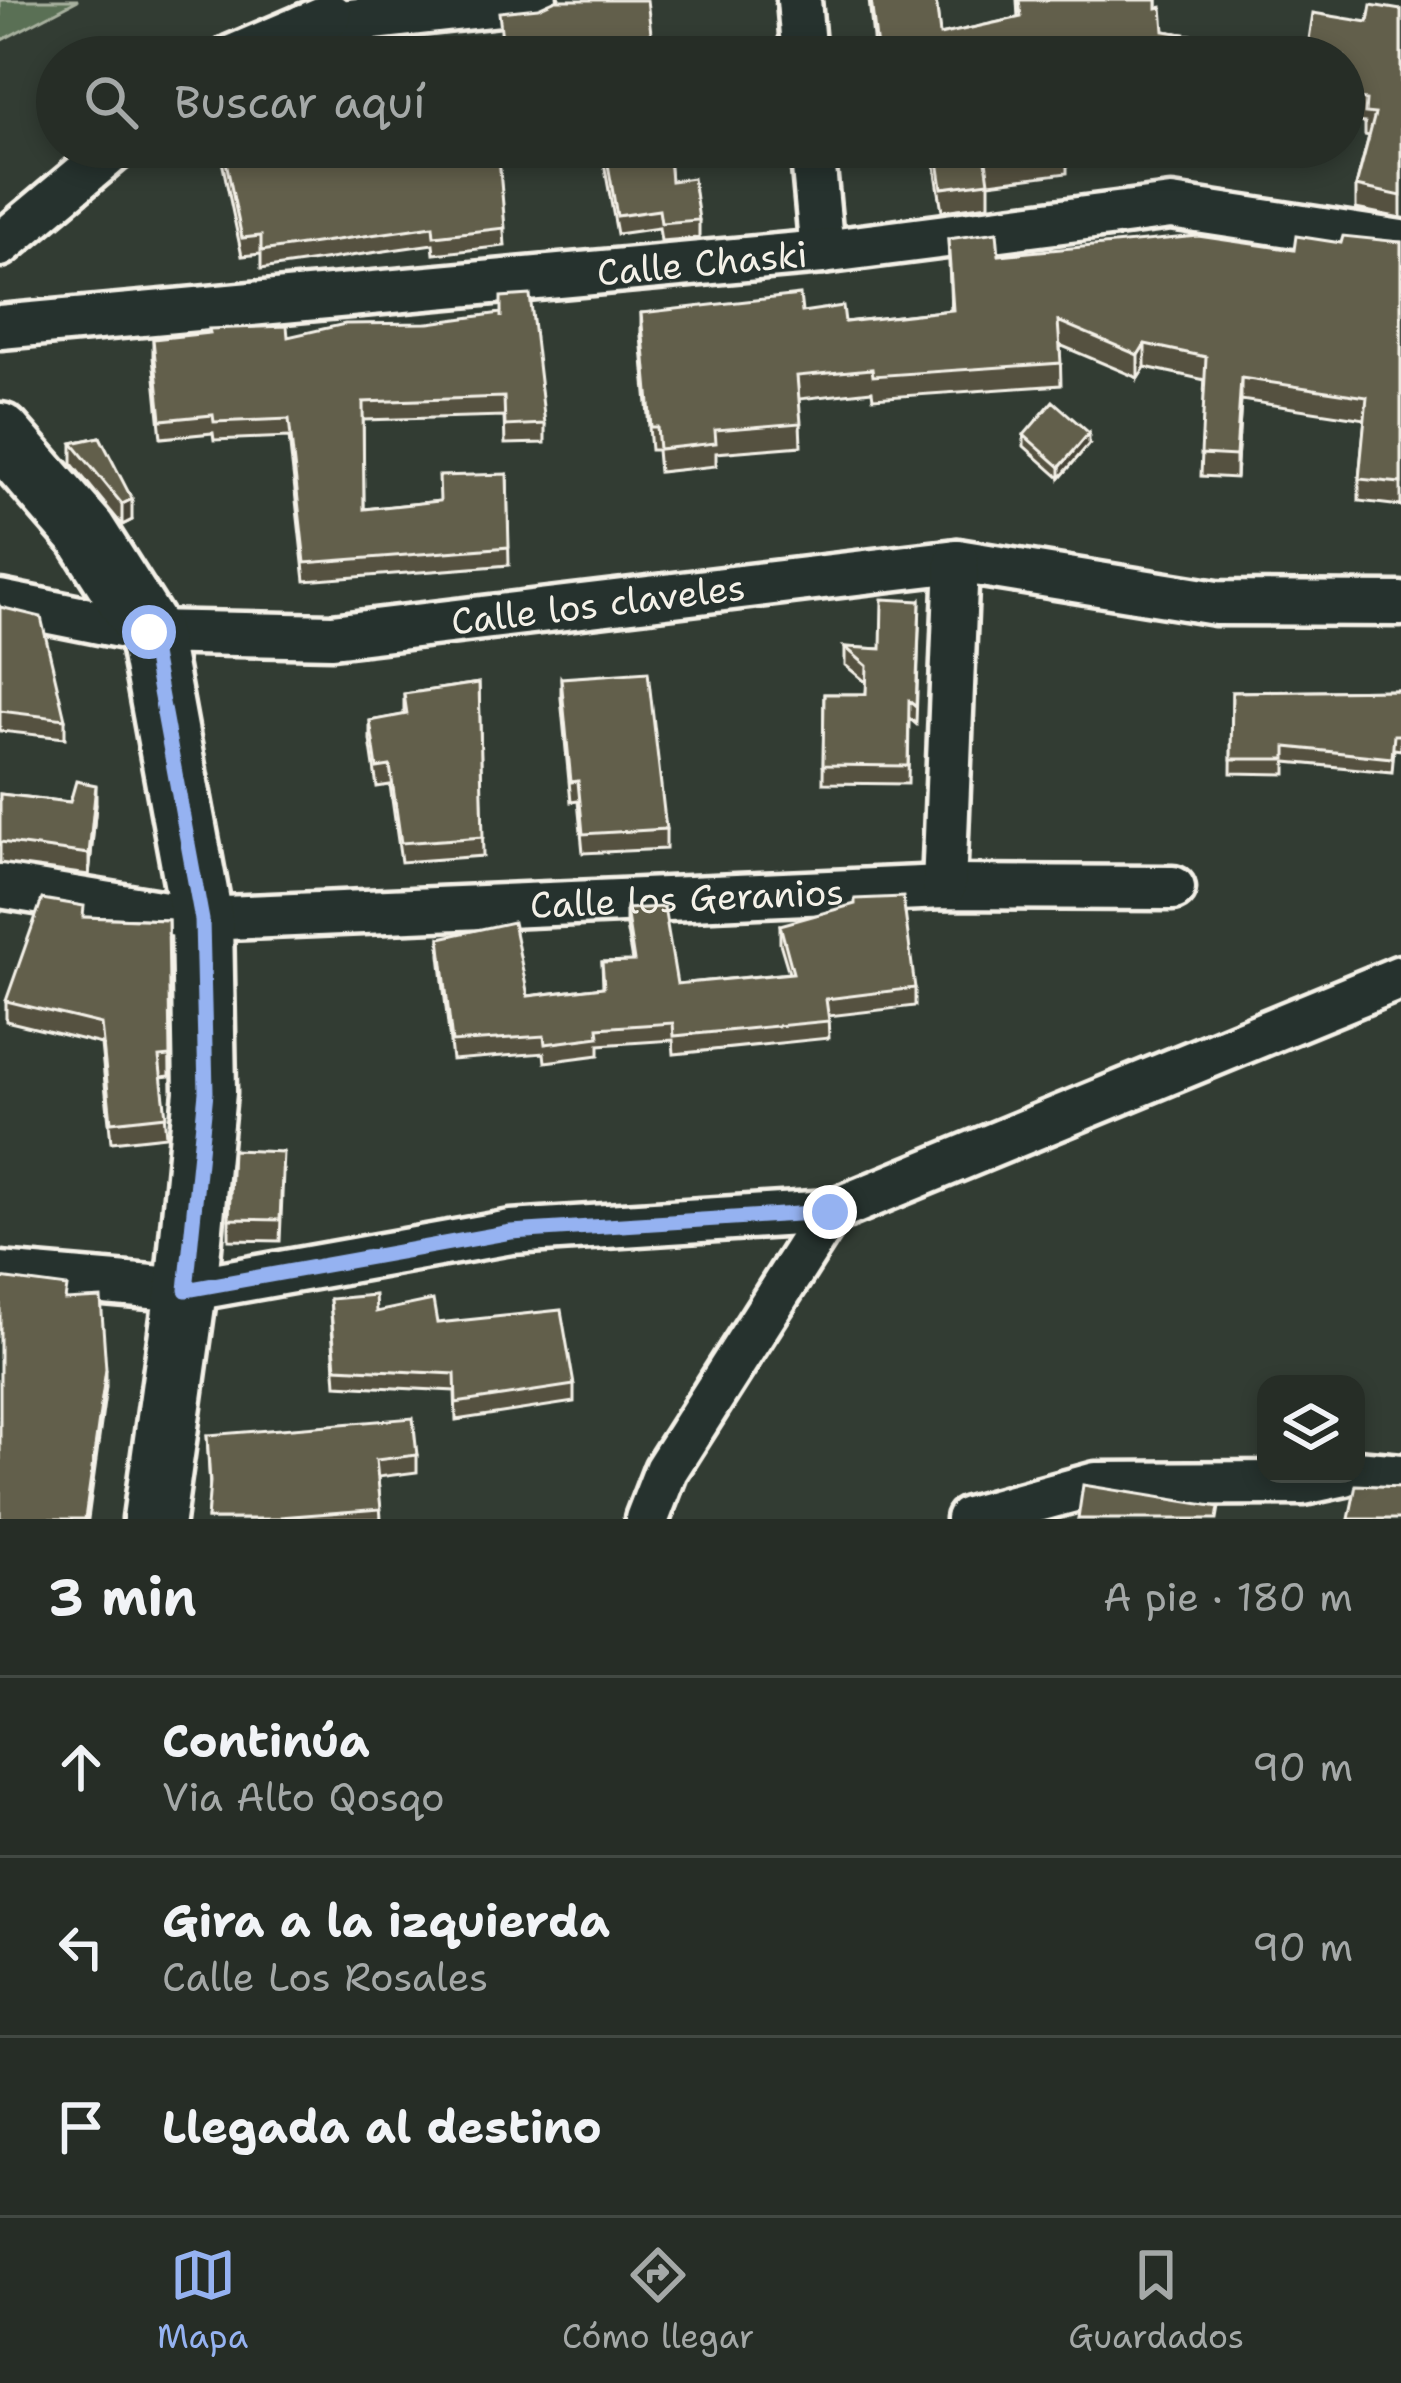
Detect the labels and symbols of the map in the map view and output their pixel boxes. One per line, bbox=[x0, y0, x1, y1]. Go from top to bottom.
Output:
street label: Calle Chaski bbox=[595, 229, 809, 297]
street label: Calle los claveles bbox=[448, 563, 748, 647]
route start bbox=[122, 605, 176, 659]
street label: Calle los Geranios bbox=[529, 867, 845, 930]
route end bbox=[803, 1185, 857, 1239]

